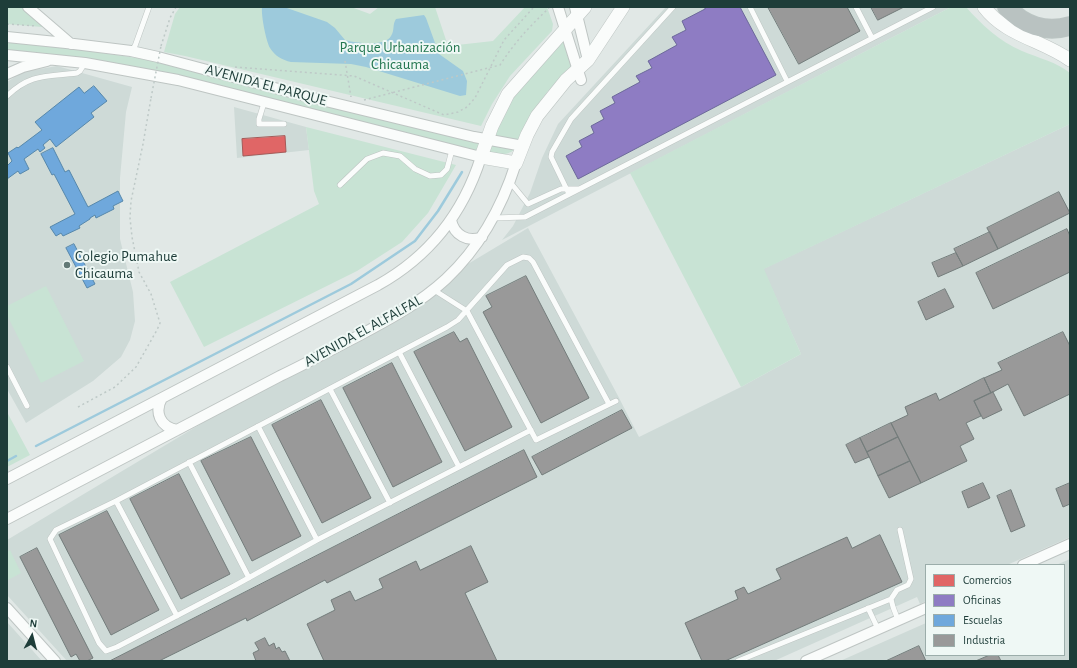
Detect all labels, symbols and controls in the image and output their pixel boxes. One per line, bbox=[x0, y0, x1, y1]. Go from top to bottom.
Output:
park label: Parque Urbanización Chicauma bbox=[340, 38, 460, 73]
street label: AVENIDA EL PARQUE bbox=[203, 60, 329, 110]
place label: Colegio Pumahue Chicauma bbox=[75, 247, 177, 282]
marker: Colegio Pumahue Chicauma bbox=[62, 260, 72, 270]
street label: AVENIDA EL ALFALFAL bbox=[301, 291, 425, 371]
legend bbox=[925, 564, 1065, 656]
text: Comercios bbox=[963, 574, 1012, 586]
text: Oficinas bbox=[963, 594, 1001, 606]
text: Escuelas bbox=[963, 614, 1002, 626]
north arrow bbox=[12, 616, 52, 656]
text: N bbox=[29, 618, 38, 630]
text: Industria bbox=[963, 634, 1005, 646]

